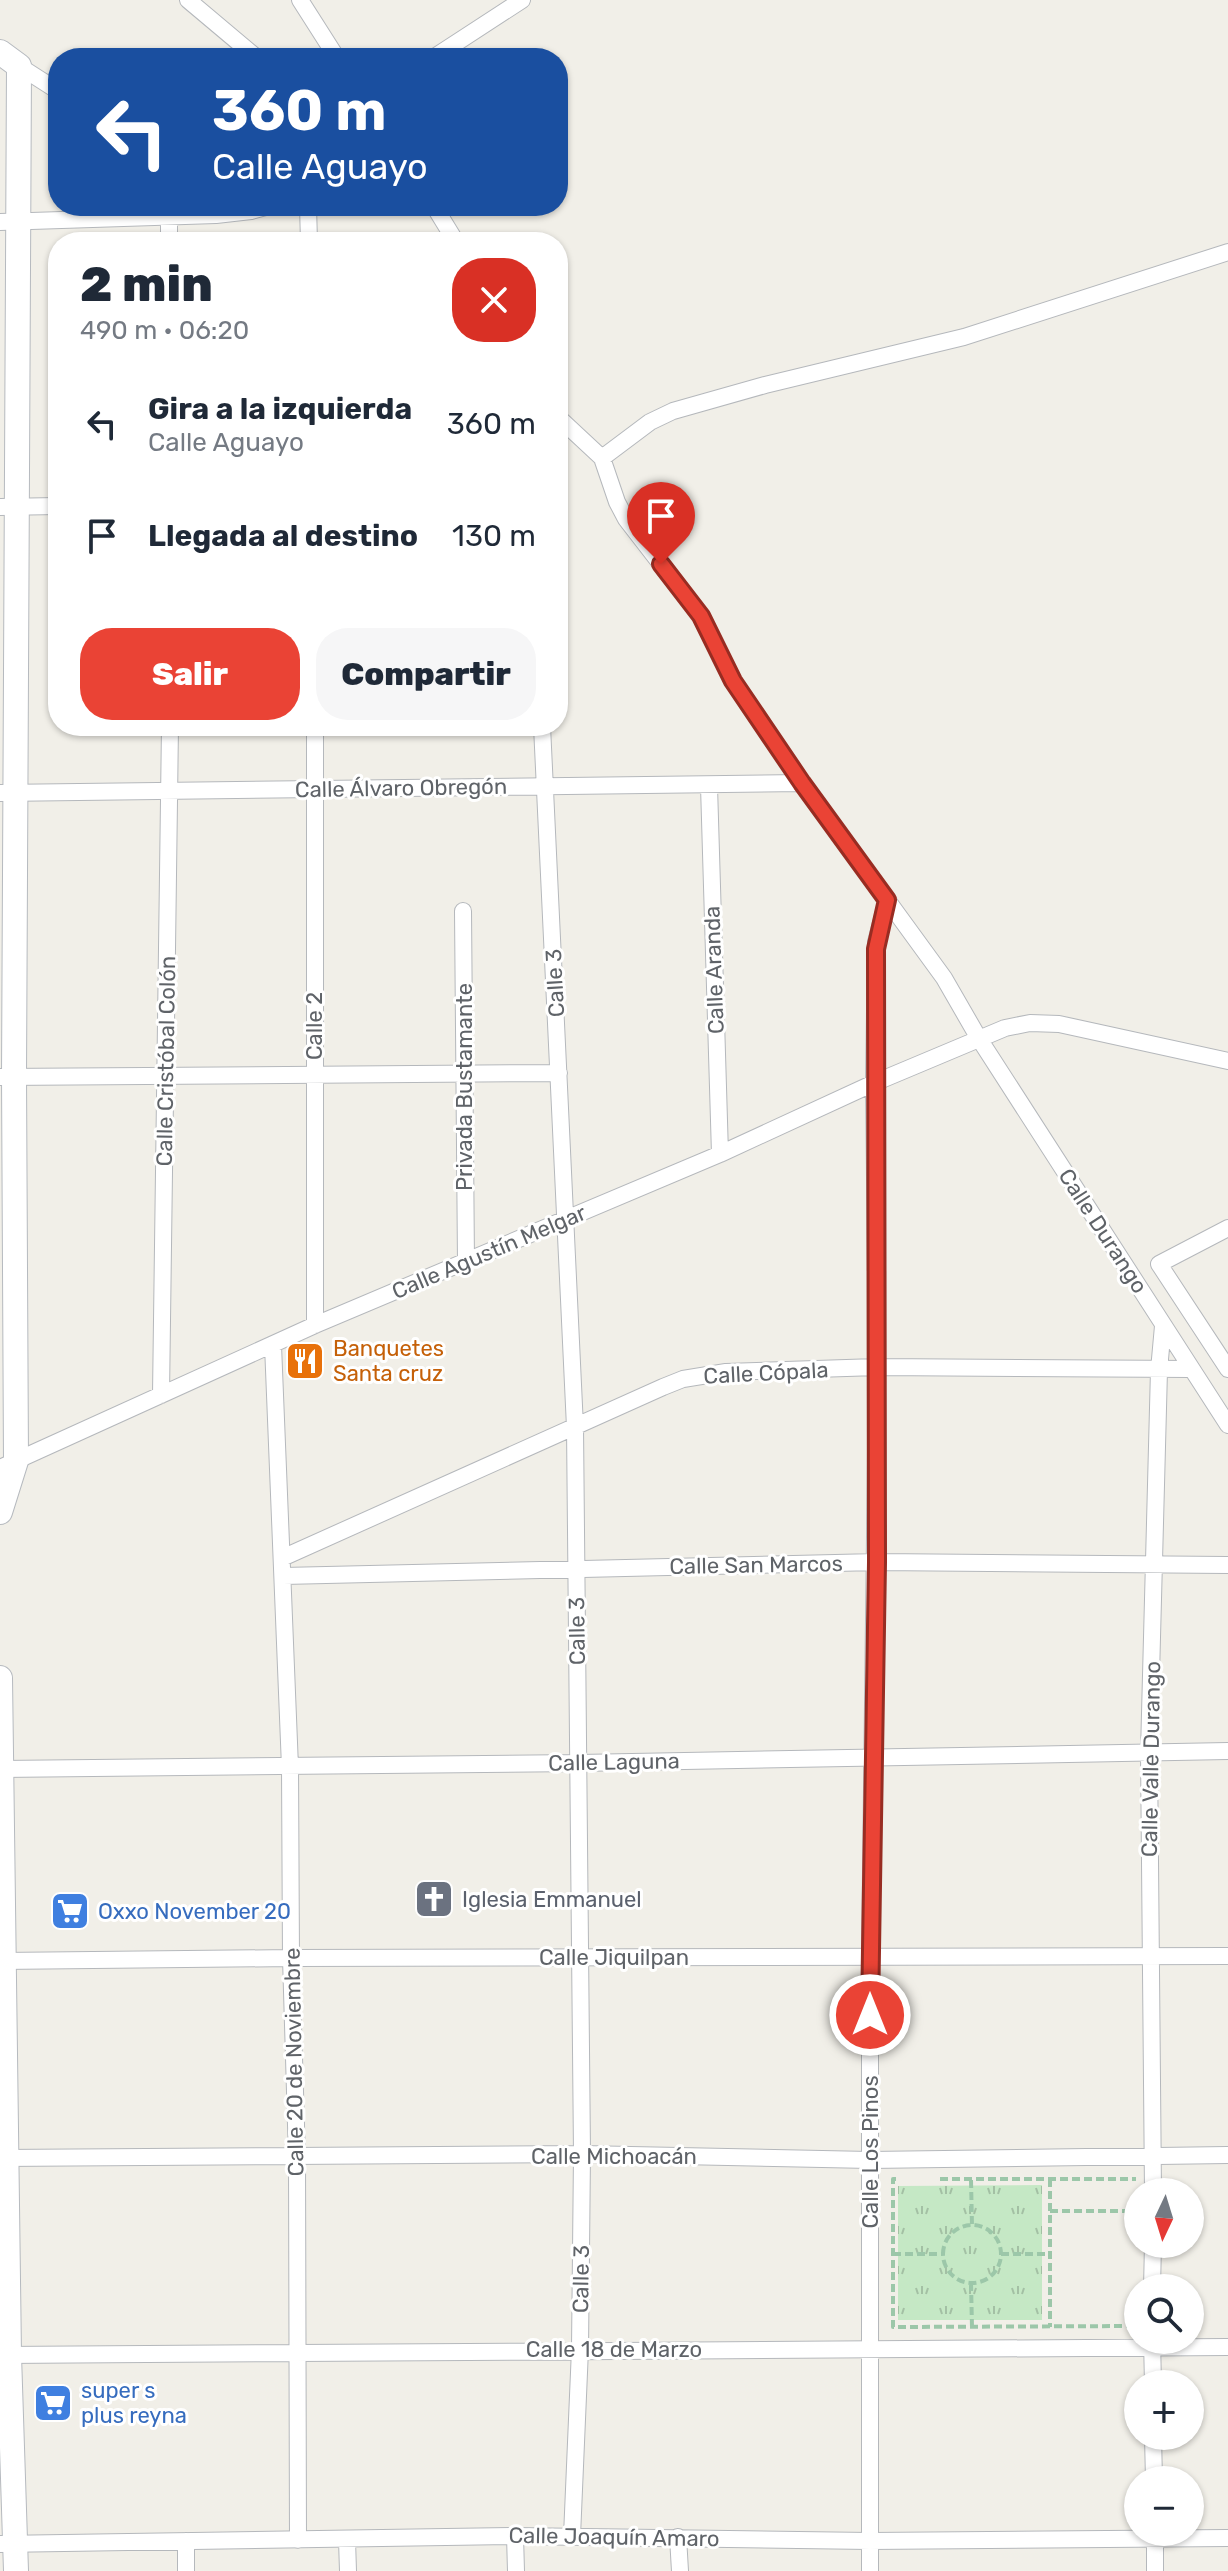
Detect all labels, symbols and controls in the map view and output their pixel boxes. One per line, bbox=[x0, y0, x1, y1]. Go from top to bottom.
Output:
text: 360 m bbox=[212, 78, 387, 144]
icon: left bbox=[80, 80, 184, 184]
text: Calle Aguayo bbox=[212, 145, 428, 188]
text: 2 min bbox=[80, 256, 213, 313]
button: close bbox=[452, 258, 536, 342]
text: 490 m · 06:20 bbox=[80, 315, 249, 346]
text: Gira a la izquierda bbox=[148, 391, 412, 427]
icon: left bbox=[80, 402, 124, 446]
text: 360 m bbox=[447, 406, 536, 442]
text: Calle Aguayo bbox=[148, 427, 304, 458]
pin bbox=[627, 482, 695, 564]
icon: arrive bbox=[639, 494, 683, 538]
icon: arrive bbox=[80, 514, 124, 558]
text: Llegada al destino bbox=[148, 518, 418, 554]
text: 130 m bbox=[452, 518, 536, 554]
button: Salir bbox=[80, 628, 300, 720]
button: Compartir bbox=[316, 628, 536, 720]
street label: Calle Álvaro Obregón bbox=[295, 773, 507, 803]
street label: Calle Aranda bbox=[698, 905, 730, 1035]
street label: Calle 3 bbox=[540, 948, 570, 1018]
street label: Calle Cristóbal Colón bbox=[151, 956, 181, 1166]
street label: Privada Bustamante bbox=[451, 983, 478, 1191]
street label: Calle 2 bbox=[301, 992, 328, 1060]
street label: Calle Durango bbox=[1053, 1164, 1153, 1298]
street label: Calle Agustín Melgar bbox=[388, 1199, 591, 1305]
place label: Banquetes Santa cruz bbox=[333, 1335, 444, 1387]
restaurant icon: Banquetes Santa cruz bbox=[284, 1340, 326, 1382]
street label: Calle Cópala bbox=[703, 1356, 829, 1390]
street label: Calle San Marcos bbox=[669, 1550, 843, 1580]
street label: Calle 3 bbox=[563, 1597, 591, 1665]
street label: Calle Valle Durango bbox=[1136, 1661, 1166, 1857]
street label: Calle Laguna bbox=[548, 1747, 680, 1777]
church icon: Iglesia Emmanuel bbox=[413, 1878, 455, 1920]
place label: Iglesia Emmanuel bbox=[462, 1886, 642, 1913]
supermarket icon: Oxxo November 20 bbox=[49, 1890, 91, 1932]
place label: Oxxo November 20 bbox=[98, 1898, 291, 1925]
street label: Calle Jiquilpan bbox=[539, 1944, 689, 1971]
street label: Calle 20 de Noviembre bbox=[279, 1947, 309, 2177]
position arrow bbox=[828, 1973, 912, 2057]
street label: Calle Los Pinos bbox=[857, 2075, 884, 2229]
street label: Calle Michoacán bbox=[531, 2143, 697, 2170]
north arrow bbox=[1124, 2178, 1204, 2258]
map controls bbox=[1124, 2178, 1204, 2546]
street label: Calle 3 bbox=[567, 2245, 595, 2313]
button: search bbox=[1124, 2274, 1204, 2354]
street label: Calle 18 de Marzo bbox=[526, 2336, 702, 2363]
button: + bbox=[1124, 2370, 1204, 2450]
place label: super s plus reyna bbox=[81, 2377, 187, 2429]
supermarket icon: super s plus reyna bbox=[32, 2382, 74, 2424]
button: − bbox=[1124, 2466, 1204, 2546]
street label: Calle Joaquín Amaro bbox=[508, 2522, 720, 2552]

